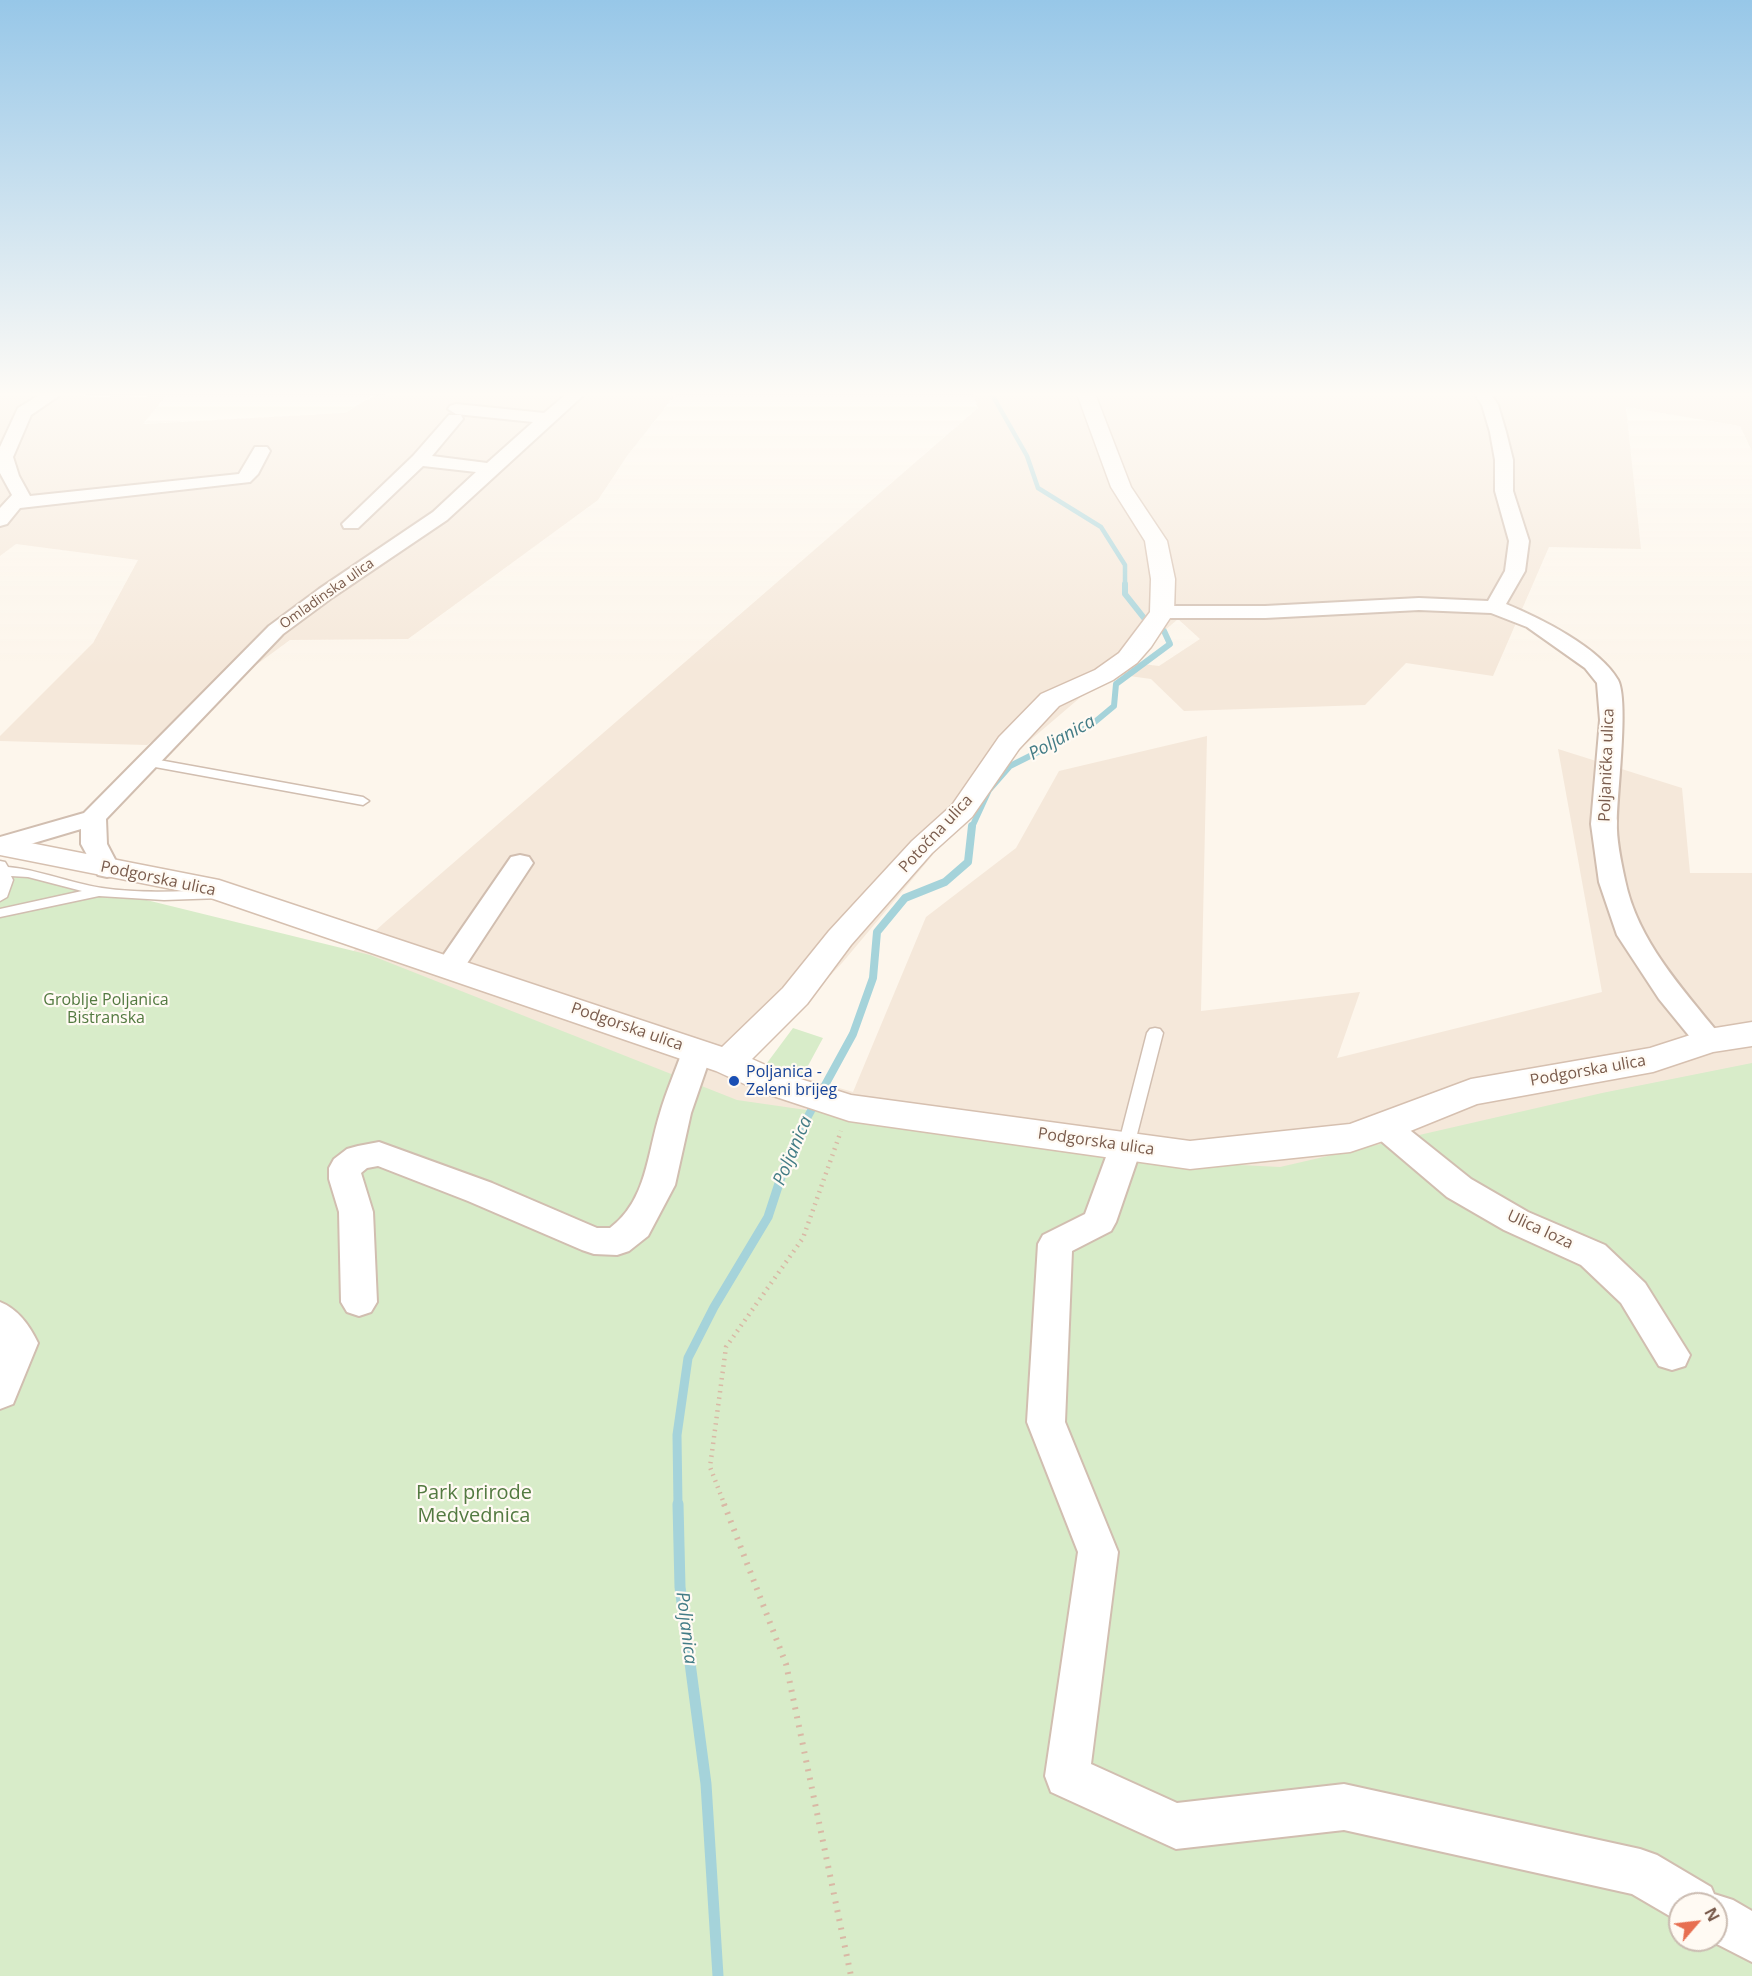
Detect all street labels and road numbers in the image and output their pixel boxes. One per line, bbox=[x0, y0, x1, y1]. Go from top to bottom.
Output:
street label: Omladinska ulica bbox=[277, 555, 377, 633]
street label: Poljanička ulica bbox=[1595, 708, 1619, 822]
street label: Potočna ulica bbox=[895, 791, 977, 877]
street label: Podgorska ulica bbox=[99, 857, 217, 901]
street label: Podgorska ulica bbox=[568, 999, 686, 1055]
street label: Podgorska ulica bbox=[1529, 1051, 1647, 1091]
street label: Podgorska ulica bbox=[1037, 1124, 1155, 1160]
street label: Ulica loza bbox=[1504, 1206, 1576, 1254]

